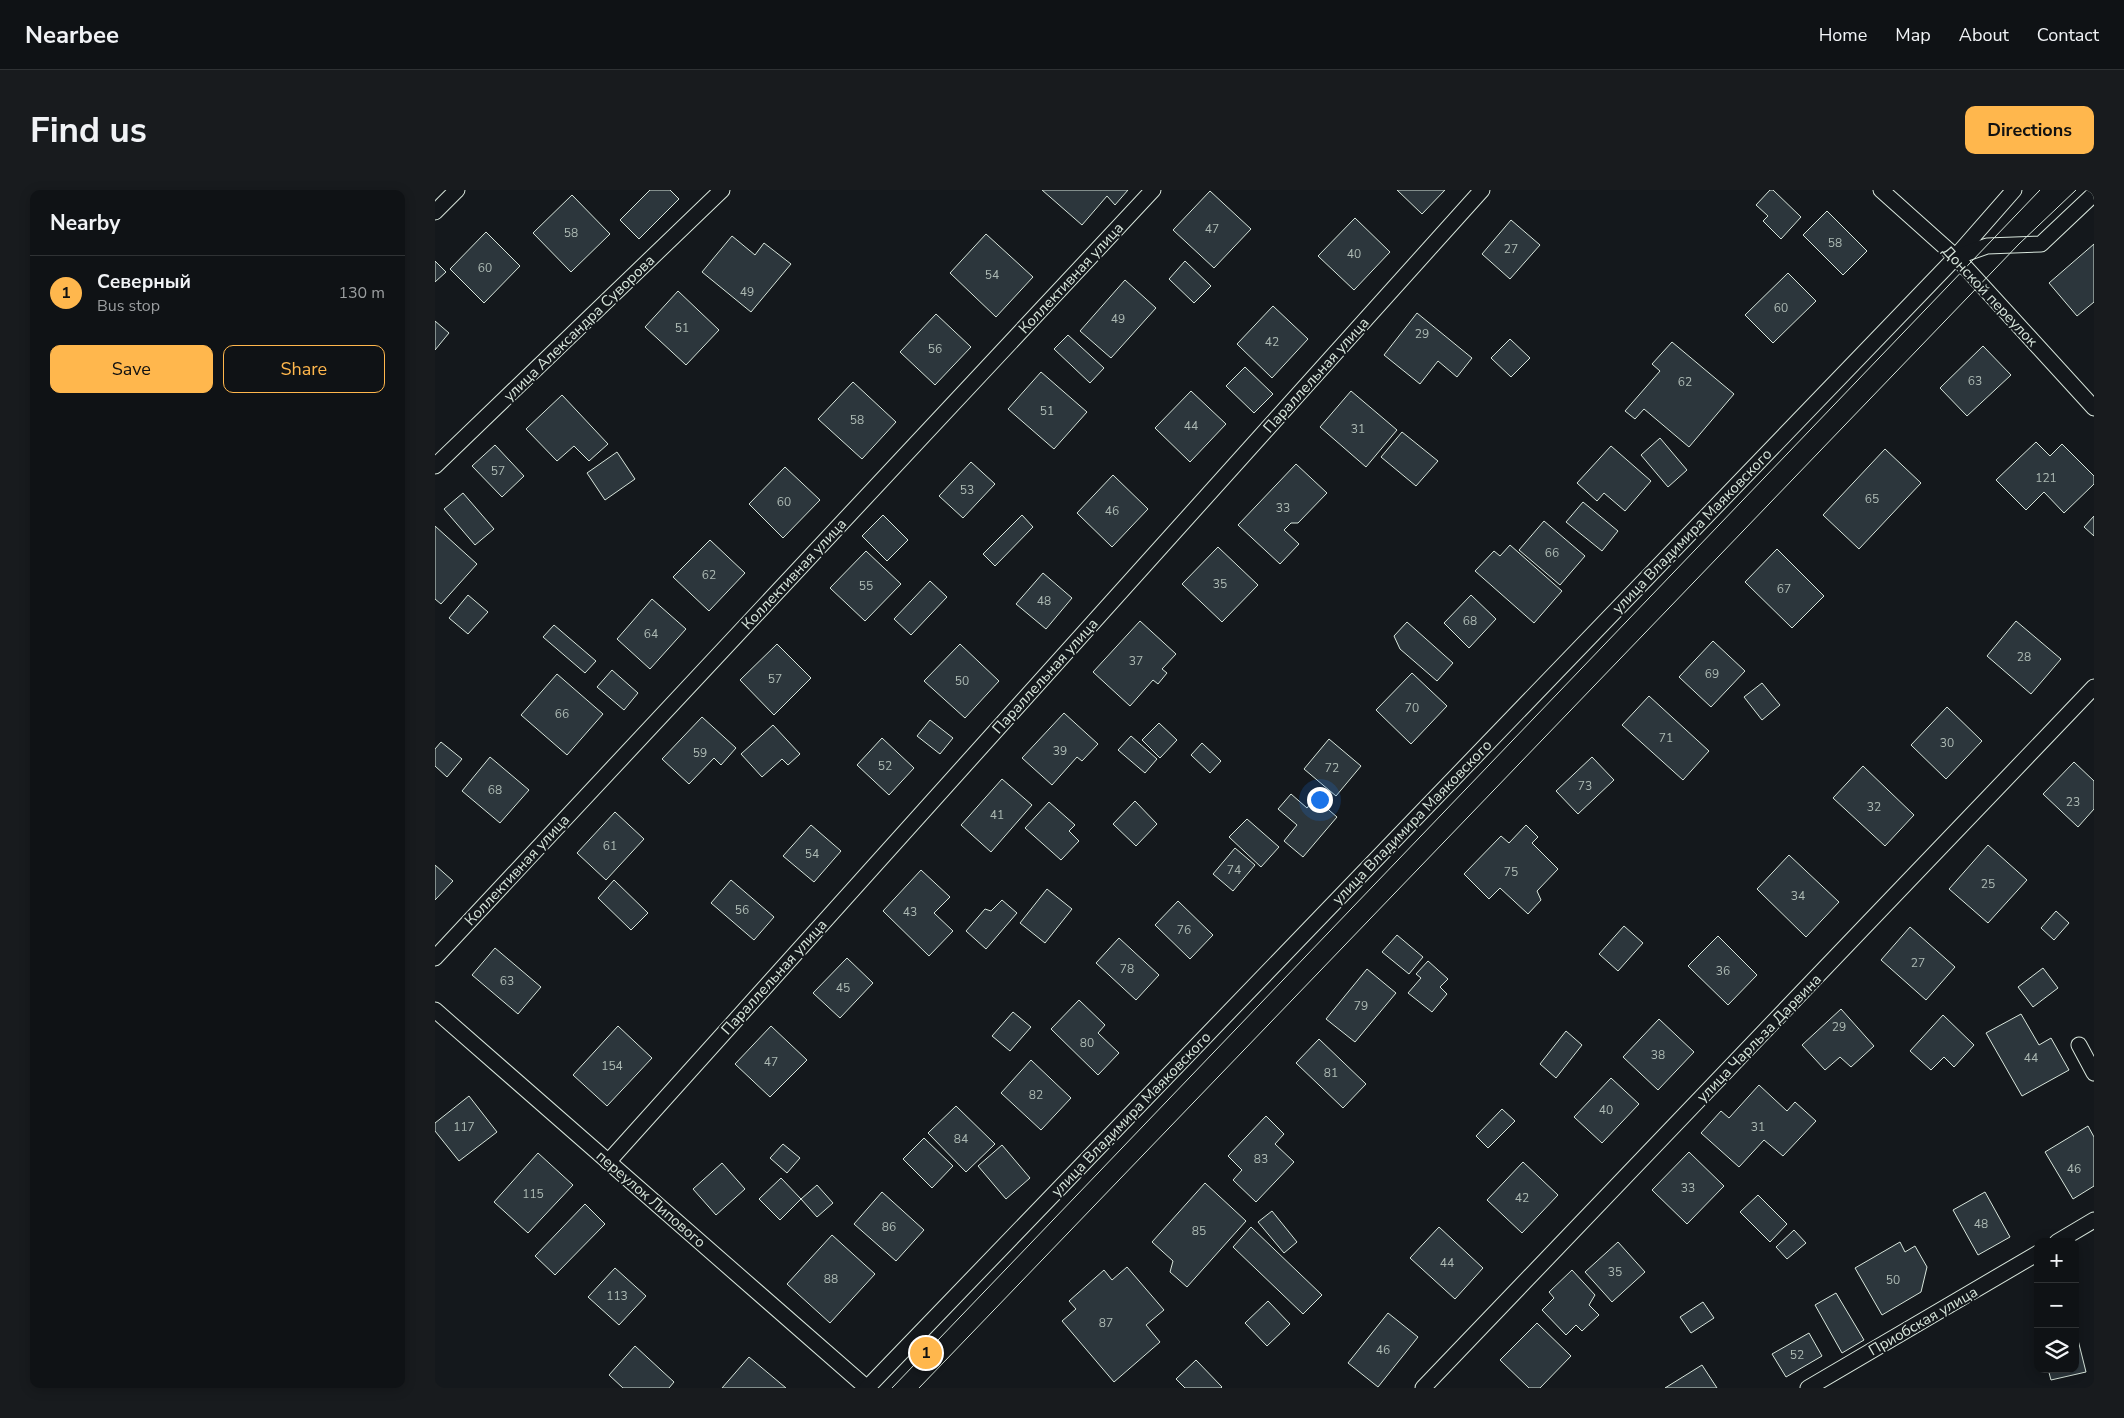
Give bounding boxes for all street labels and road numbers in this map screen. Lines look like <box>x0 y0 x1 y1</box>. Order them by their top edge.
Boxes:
street label: Коллективная улица <box>1014 218 1128 338</box>
street label: Донской переулок <box>1938 241 2042 351</box>
street label: улица Александра Суворова <box>499 250 659 406</box>
street label: Параллельная улица <box>1259 313 1373 437</box>
street label: улица Владимира Маяковского <box>1608 444 1776 618</box>
street label: Коллективная улица <box>737 514 851 634</box>
street label: Параллельная улица <box>988 614 1102 738</box>
street label: улица Владимира Маяковского <box>1328 735 1496 909</box>
street label: Коллективная улица <box>460 810 574 930</box>
street label: Параллельная улица <box>717 915 831 1039</box>
street label: улица Чарльза Дарвина <box>1692 969 1826 1107</box>
street label: улица Владимира Маяковского <box>1047 1027 1215 1201</box>
street label: переулок Липового <box>592 1146 710 1252</box>
street label: Приобская улица <box>1865 1282 1981 1360</box>

